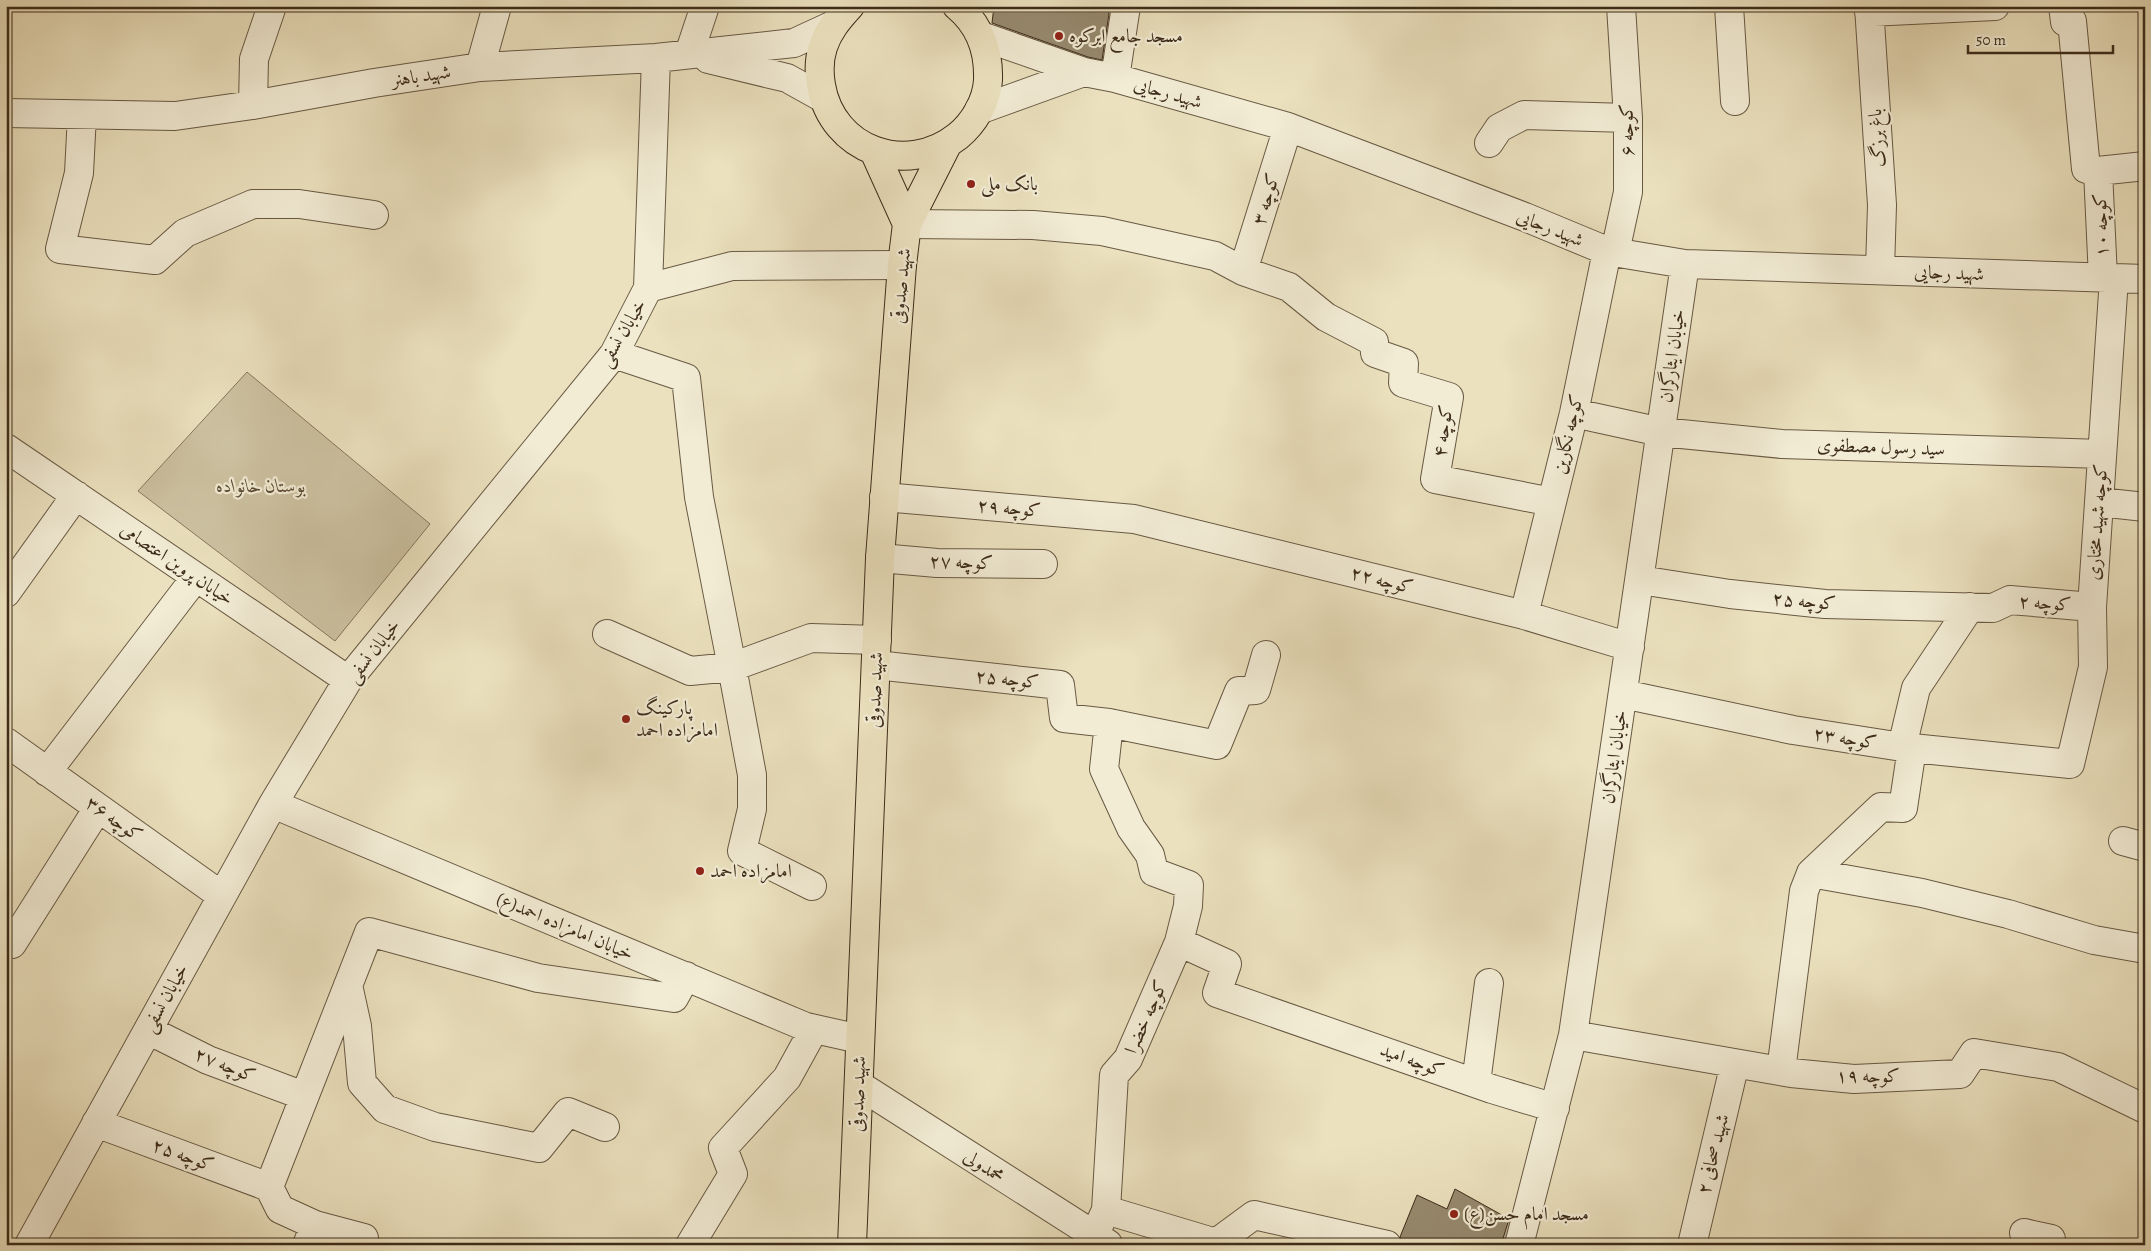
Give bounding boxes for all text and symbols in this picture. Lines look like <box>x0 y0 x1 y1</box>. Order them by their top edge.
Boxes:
scale bar <box>1968 22 2114 54</box>
place label: مسجد جامع ابرکوه <box>1069 23 1183 53</box>
marker: مسجد جامع ابرکوه <box>1053 30 1065 42</box>
text: 50 m <box>1976 30 2006 50</box>
street label: شهید باهنر <box>388 58 452 94</box>
street label: شهید رجایی <box>1131 71 1205 115</box>
street label: کوچه ۶ <box>1614 103 1640 157</box>
street label: باغ برزگ <box>1862 108 1894 168</box>
street label: کوچه ۳ <box>1246 170 1286 228</box>
place label: بانک ملی <box>981 171 1038 198</box>
marker: بانک ملی <box>965 178 977 190</box>
street label: کوچه ۱۰ <box>2087 193 2115 257</box>
street label: شهید رجایی <box>1513 203 1587 253</box>
street label: شهید صدوقی <box>885 247 917 325</box>
street label: شهید رجایی <box>1914 259 1984 287</box>
street label: خیابان نسفی <box>592 294 652 372</box>
street label: خیابان ایثارگران <box>1653 307 1691 405</box>
street label: کوچه نگارین <box>1546 391 1590 477</box>
street label: کوچه ۴ <box>1426 403 1460 459</box>
street label: سید رسول مصطفوی <box>1817 432 1945 462</box>
street label: کوچه شهید مختاری <box>2080 463 2114 581</box>
park label: بوستان خانواده <box>216 473 306 499</box>
street label: کوچه ۲۹ <box>976 492 1042 524</box>
street label: خیابان پروین اعتصامی <box>115 516 239 612</box>
street label: کوچه ۲۷ <box>929 548 993 576</box>
street label: کوچه ۲۲ <box>1348 560 1416 600</box>
street label: کوچه ۲۵ <box>1771 585 1837 617</box>
street label: کوچه ۲ <box>2018 588 2072 618</box>
street label: خیابان نسفی <box>340 614 406 688</box>
street label: شهید صدوقی <box>861 652 889 728</box>
street label: کوچه ۲۵ <box>974 663 1040 695</box>
place label: پارکینگ امامزاده احمد <box>636 695 718 743</box>
street label: خیابان ایثارگران <box>1595 708 1633 806</box>
marker: پارکینگ امامزاده احمد <box>620 713 632 725</box>
street label: کوچه ۲۳ <box>1811 720 1879 756</box>
street label: کوچه ۳۶ <box>80 790 148 848</box>
place label: امامزاده احمد <box>710 858 792 884</box>
marker: امامزاده احمد <box>694 865 706 877</box>
street label: خیابان امامزاده احمد(ع) <box>492 885 638 968</box>
street label: خیابان نسفی <box>136 959 194 1037</box>
street label: کوچه خضرا <box>1118 976 1174 1058</box>
street label: کوچه امید <box>1376 1036 1448 1084</box>
street label: کوچه ۲۷ <box>191 1041 259 1089</box>
street label: شهید صدوقی <box>844 1056 872 1132</box>
street label: کوچه ۱۹ <box>1836 1063 1900 1089</box>
street label: شهید صحافی ۲ <box>1690 1111 1736 1197</box>
street label: کوچه ۲۵ <box>149 1132 217 1178</box>
street label: محمدولی <box>958 1143 1010 1189</box>
place label: مسجد امام حسن(ع) <box>1464 1201 1589 1230</box>
marker: مسجد امام حسن(ع) <box>1448 1208 1460 1220</box>

